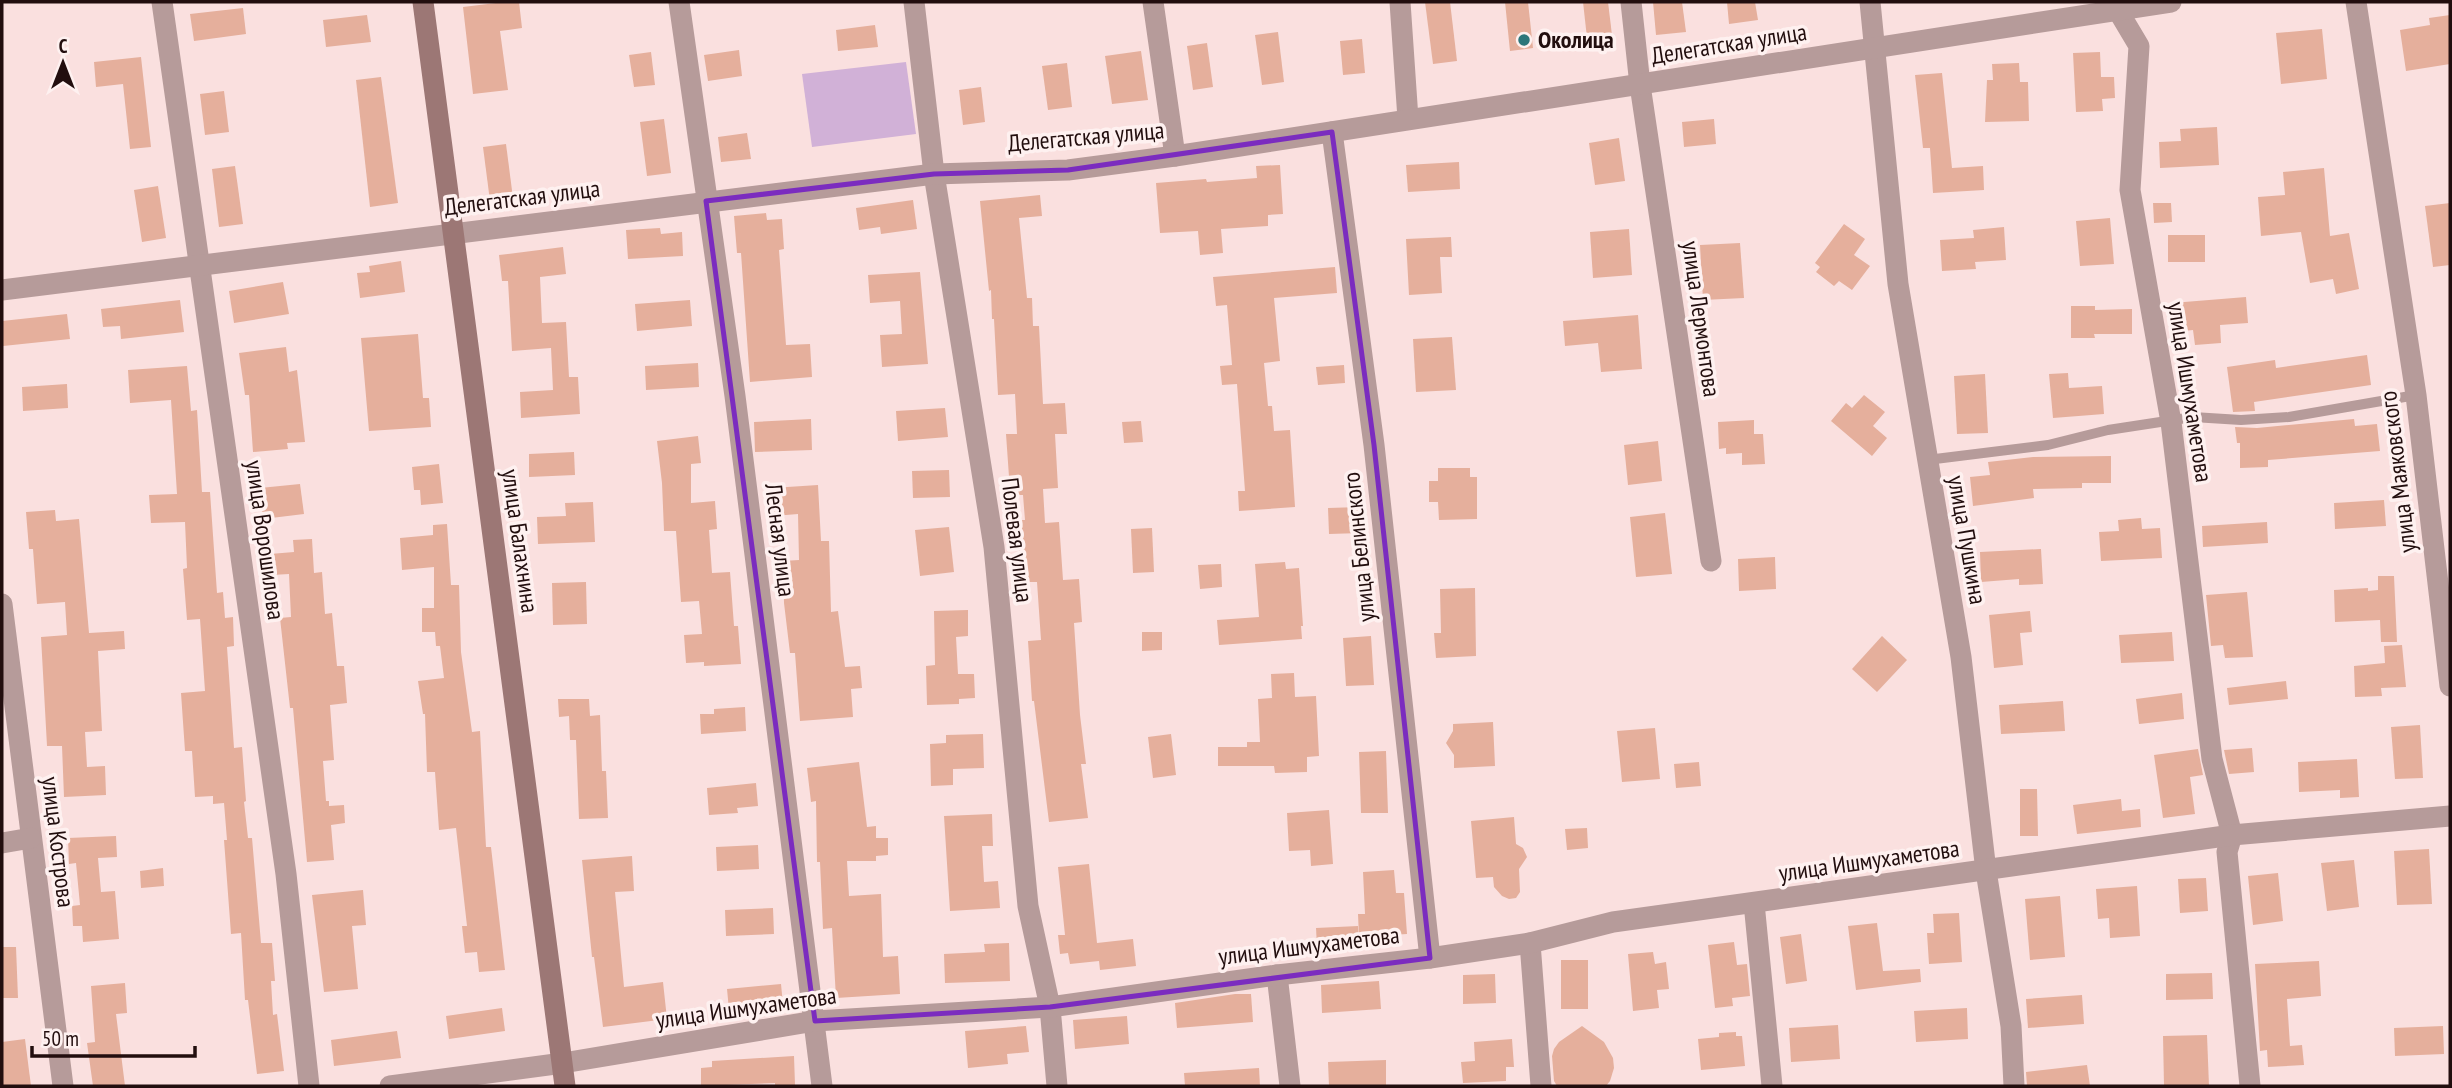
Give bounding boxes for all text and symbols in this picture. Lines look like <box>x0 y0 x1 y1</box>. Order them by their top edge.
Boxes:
street label: Делегатская улица <box>1649 16 1809 71</box>
place label: Околица <box>1538 24 1614 55</box>
north arrow <box>28 28 98 98</box>
marker: Околица <box>1516 32 1532 48</box>
text: С <box>59 34 68 58</box>
street label: Делегатская улица <box>1006 114 1165 159</box>
street label: Делегатская улица <box>442 173 602 222</box>
street label: улица Лермонтова <box>1675 239 1728 399</box>
street label: улица Ишмухаметова <box>2161 300 2220 484</box>
street label: улица Маяковского <box>2372 389 2423 555</box>
street label: улица Ворошилова <box>239 458 292 622</box>
street label: улица Балахнина <box>495 467 546 615</box>
street label: улица Белинского <box>1335 471 1382 623</box>
street label: улица Пушкина <box>1941 473 1994 607</box>
street label: Полевая улица <box>994 476 1041 604</box>
street label: Лесная улица <box>758 481 803 598</box>
street label: улица Кострова <box>35 775 82 909</box>
street label: улица Ишмухаметова <box>1777 832 1961 889</box>
street label: улица Ишмухаметова <box>1217 919 1401 972</box>
street label: улица Ишмухаметова <box>654 979 838 1036</box>
scale bar <box>32 1014 194 1058</box>
text: 50 m <box>42 1025 79 1052</box>

